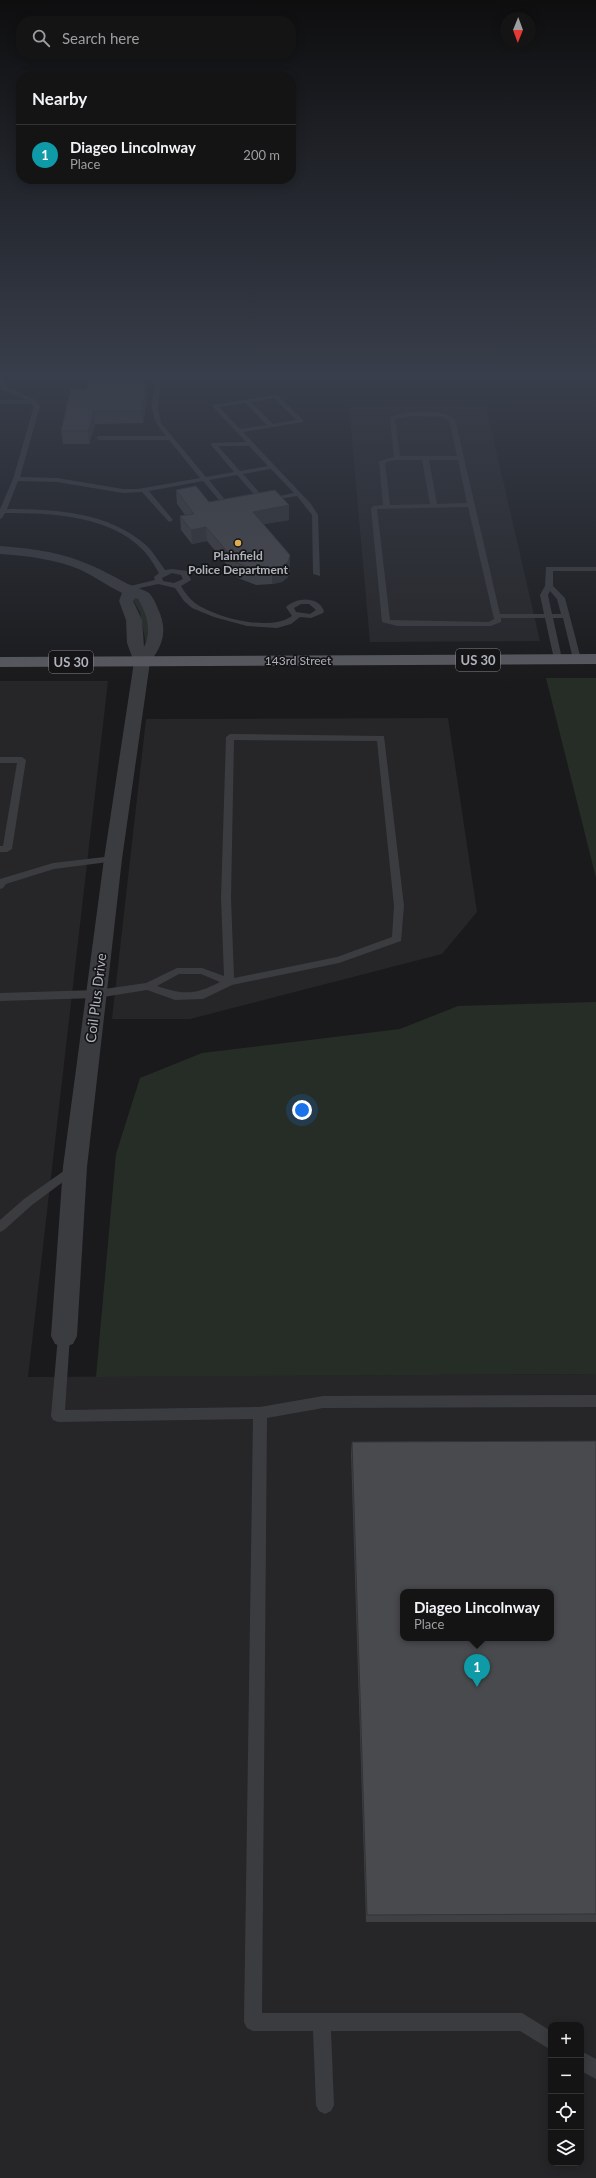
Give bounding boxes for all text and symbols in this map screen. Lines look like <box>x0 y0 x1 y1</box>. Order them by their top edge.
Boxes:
north arrow <box>500 12 536 48</box>
search box <box>16 16 296 60</box>
icon: search <box>30 27 52 49</box>
text: Search here <box>62 29 139 47</box>
text: Nearby <box>32 88 87 109</box>
text: Diageo Lincolnway <box>70 138 196 156</box>
text: 1 <box>41 147 49 163</box>
text: 200 m <box>243 147 280 163</box>
text: Place <box>70 156 100 172</box>
marker: Plainfield Police Department <box>233 538 243 548</box>
place label: Plainfield Police Department <box>188 548 289 577</box>
road number: US 30 <box>456 649 500 671</box>
road number: US 30 <box>49 651 93 673</box>
street label: 143rd Street <box>265 653 332 668</box>
street label: Coil Plus Drive <box>82 952 109 1044</box>
your location <box>292 1100 312 1120</box>
popup <box>400 1589 554 1641</box>
text: Diageo Lincolnway <box>414 1598 540 1616</box>
text: Place <box>414 1616 444 1632</box>
pin: 1 <box>464 1654 490 1687</box>
map controls <box>548 2022 584 2166</box>
button: + <box>548 2022 584 2058</box>
button: − <box>548 2058 584 2094</box>
button: locate <box>548 2094 584 2130</box>
button: layers <box>548 2130 584 2166</box>

